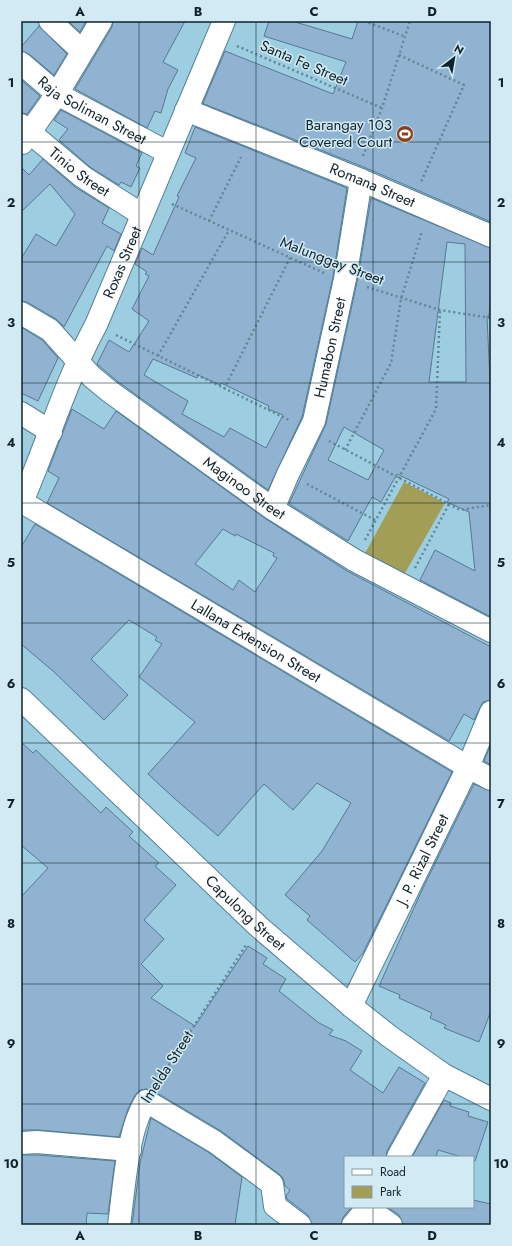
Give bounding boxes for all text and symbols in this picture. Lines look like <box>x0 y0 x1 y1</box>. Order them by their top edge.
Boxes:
text: A <box>74 2 85 21</box>
text: B <box>194 2 203 21</box>
text: C <box>309 2 319 21</box>
text: D <box>427 2 437 21</box>
street label: Santa Fe Street <box>257 35 352 92</box>
north arrow <box>434 38 474 78</box>
text: N <box>451 40 467 59</box>
street label: Raja Soliman Street <box>33 71 151 150</box>
text: 1 <box>8 73 14 92</box>
text: 1 <box>498 73 504 92</box>
place label: Barangay 103 Covered Court <box>299 114 392 153</box>
sports icon: Barangay 103 Covered Court <box>395 124 415 144</box>
street label: Tinio Street <box>44 142 114 202</box>
street label: Romana Street <box>326 158 419 213</box>
text: 2 <box>7 193 15 212</box>
text: 2 <box>497 193 505 212</box>
street label: Roxas Street <box>97 223 147 302</box>
street label: Malunggay Street <box>277 231 388 291</box>
street label: Humabon Street <box>308 295 352 400</box>
text: 3 <box>7 313 15 332</box>
text: 3 <box>497 313 505 332</box>
text: 4 <box>6 433 16 452</box>
text: 4 <box>496 433 506 452</box>
street label: Maginoo Street <box>198 451 290 525</box>
text: 5 <box>7 553 15 572</box>
text: 5 <box>497 553 505 572</box>
street label: Lallana Extension Street <box>187 594 325 688</box>
text: 6 <box>7 674 16 693</box>
text: 6 <box>497 674 506 693</box>
text: 7 <box>7 794 15 813</box>
text: 7 <box>497 794 505 813</box>
street label: J. P. Rizal Street <box>390 810 455 911</box>
street label: Capulong Street <box>200 870 291 956</box>
text: 8 <box>7 914 15 933</box>
text: 8 <box>497 914 505 933</box>
street label: Imelda Street <box>135 1026 199 1108</box>
text: 9 <box>7 1034 16 1053</box>
text: 9 <box>497 1034 506 1053</box>
text: 10 <box>3 1154 19 1173</box>
text: 10 <box>493 1154 509 1173</box>
legend <box>344 1156 474 1208</box>
text: Road <box>380 1163 406 1181</box>
text: Park <box>380 1183 402 1201</box>
text: A <box>74 1226 85 1245</box>
text: B <box>194 1226 203 1245</box>
text: C <box>309 1226 319 1245</box>
text: D <box>427 1226 437 1245</box>

